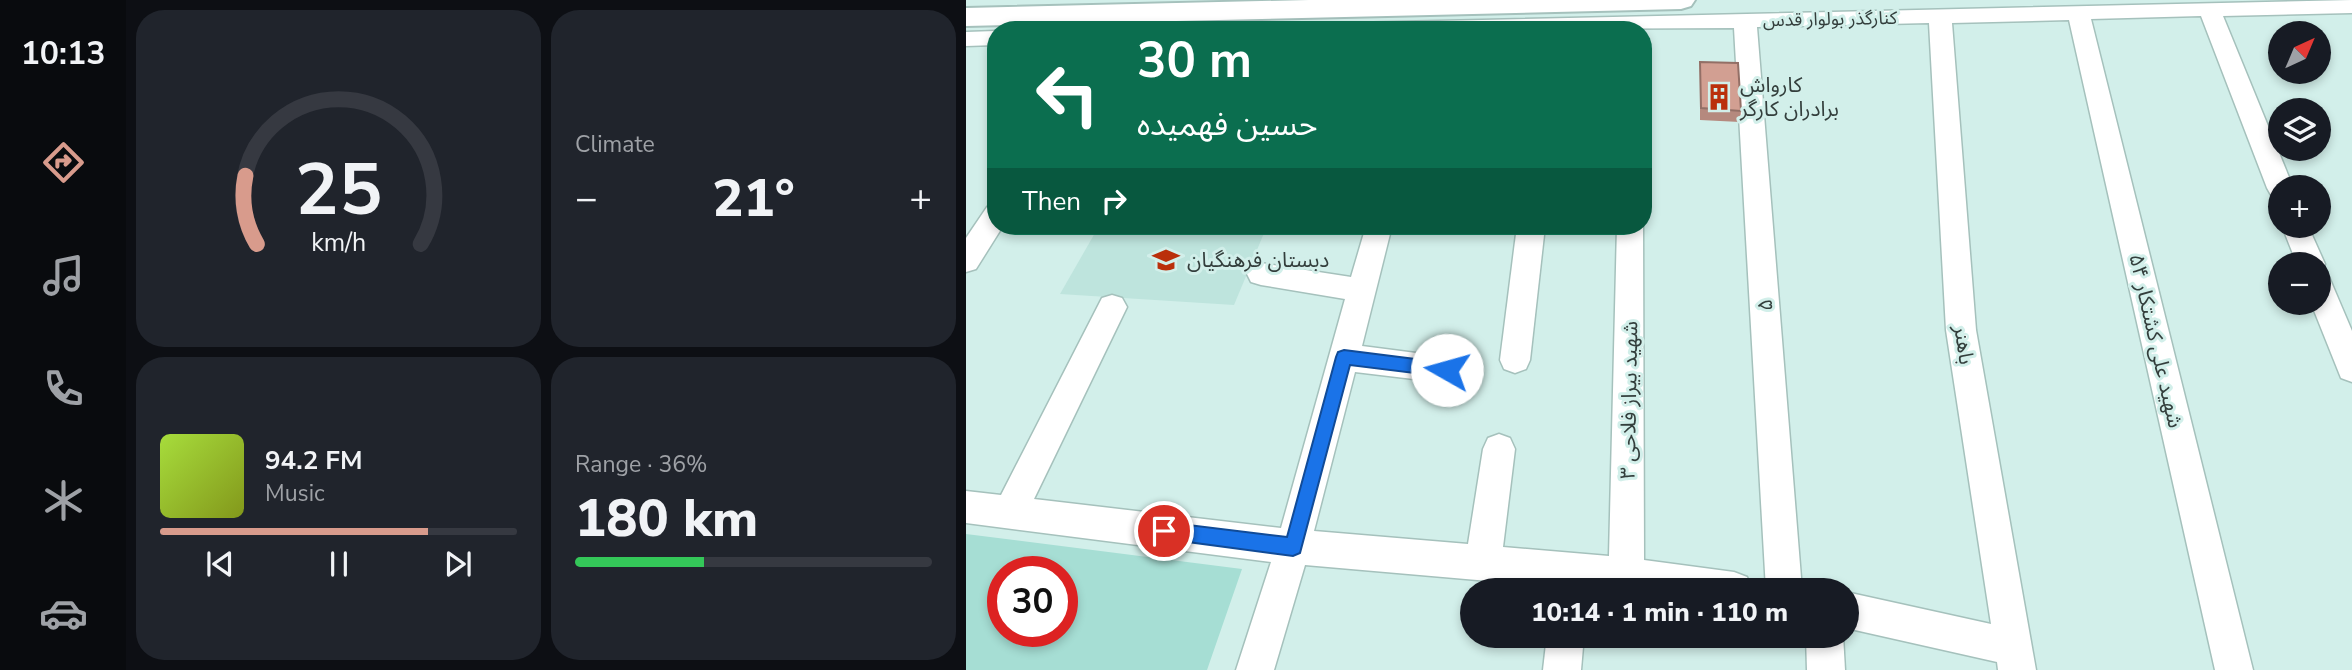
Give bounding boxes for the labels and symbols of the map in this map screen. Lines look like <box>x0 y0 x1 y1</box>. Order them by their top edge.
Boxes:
street label: کنارگذر بولوار قدس <box>1763 6 1898 32</box>
north arrow <box>2268 21 2331 84</box>
place label: کارواش برادران کارگر <box>1739 71 1839 123</box>
building icon: کارواش برادران کارگر <box>1704 82 1734 112</box>
school or university icon: دبستان فرهنگیان <box>1151 245 1181 275</box>
place label: دبستان فرهنگیان <box>1187 246 1329 274</box>
street label: شهید علی کشتکار ۵۴ <box>2122 251 2190 431</box>
street label: ۵ <box>1751 298 1779 312</box>
street label: شهید بیراز فلاحی ۳ <box>1614 321 1644 479</box>
street label: باهنر <box>1947 323 1981 366</box>
position arrow <box>1410 333 1484 407</box>
pin <box>1134 501 1194 561</box>
speed limit sign: 30 <box>987 556 1078 647</box>

